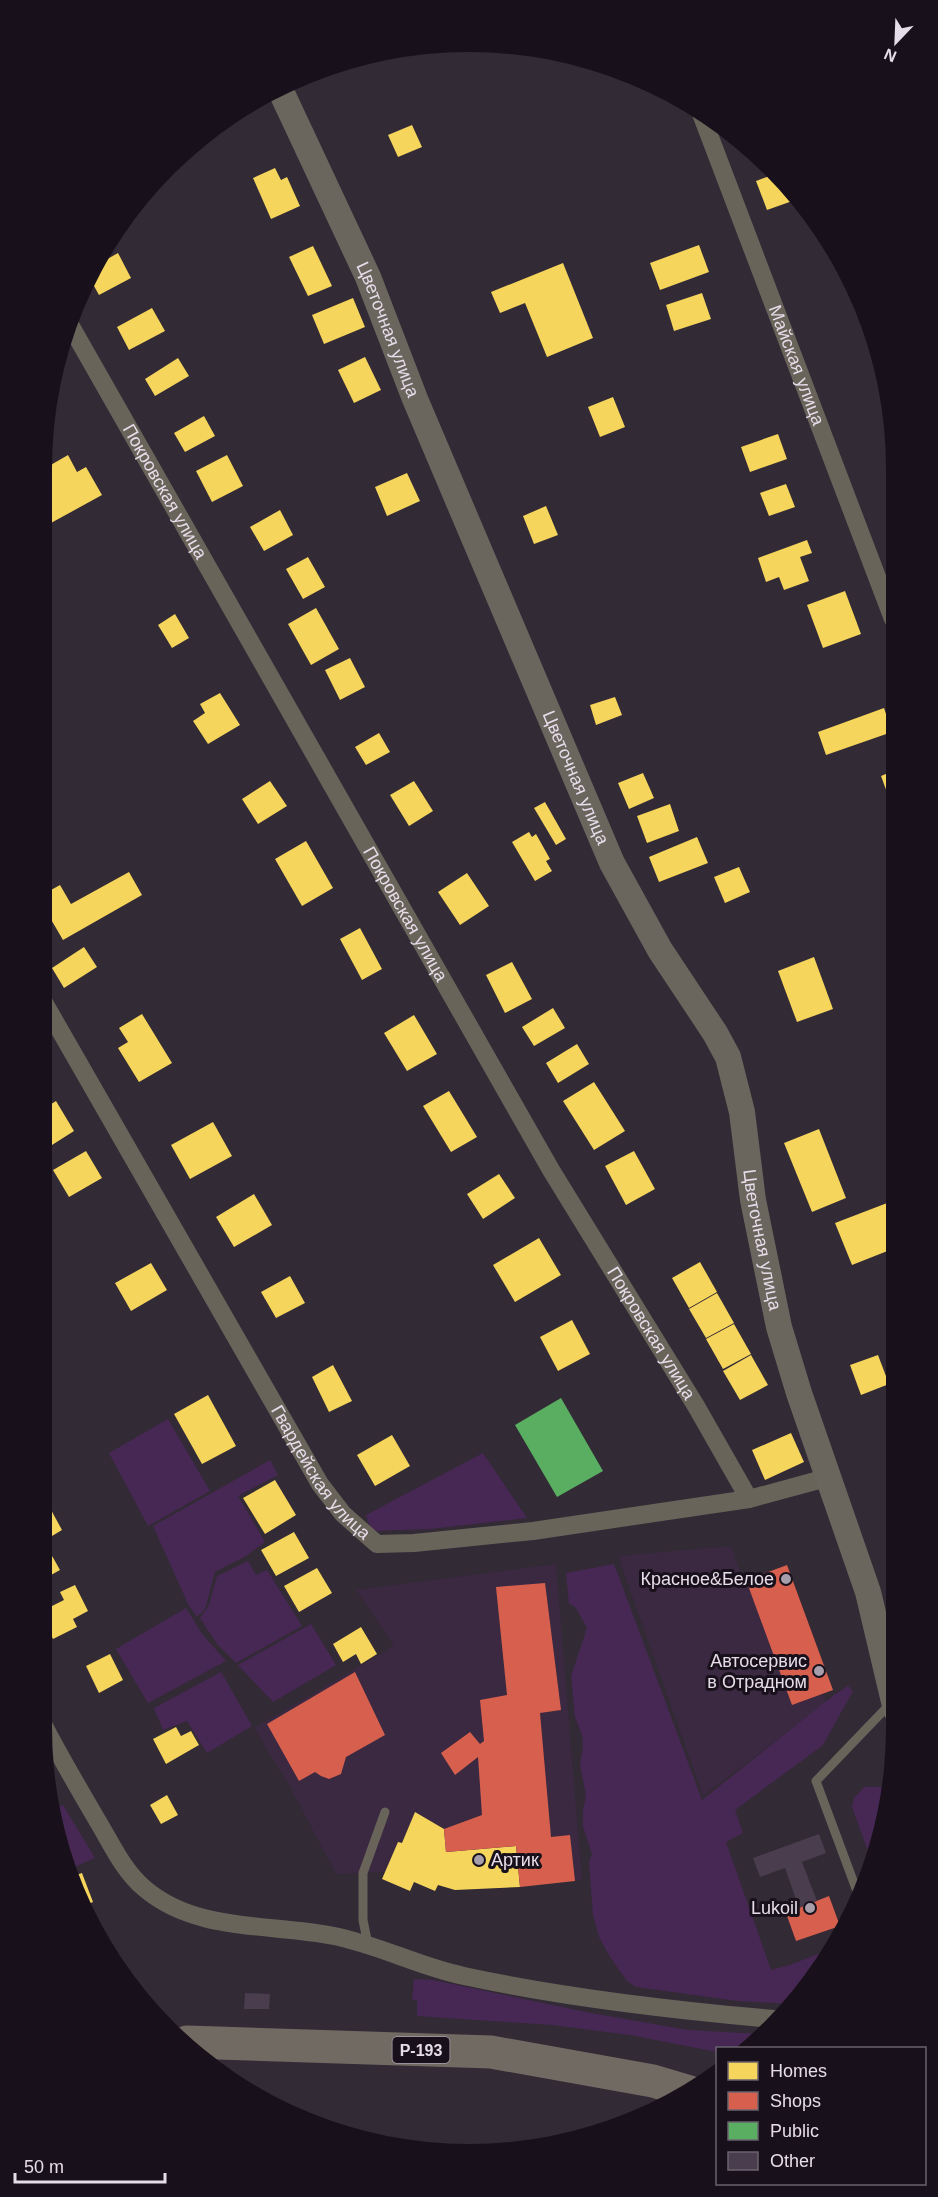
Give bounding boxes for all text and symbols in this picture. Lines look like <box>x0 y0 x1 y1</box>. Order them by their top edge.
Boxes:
north arrow <box>866 12 926 72</box>
text: N <box>882 45 899 65</box>
street label: Цветочная улица <box>352 259 424 401</box>
street label: Майская улица <box>765 302 829 429</box>
street label: Покровская улица <box>119 421 212 563</box>
street label: Цветочная улица <box>539 708 613 849</box>
street label: Покровская улица <box>359 843 452 986</box>
street label: Цветочная улица <box>739 1168 786 1313</box>
street label: Покровская улица <box>603 1263 700 1404</box>
street label: Гвардейская улица <box>267 1402 375 1544</box>
place label: Красное&Белое <box>641 1569 774 1589</box>
marker: Красное&Белое <box>779 1572 793 1586</box>
place label: Автосервис в Отрадном <box>707 1651 807 1692</box>
marker: Автосервис в Отрадном <box>812 1664 826 1678</box>
place label: Артик <box>491 1850 539 1870</box>
marker: Артик <box>472 1853 486 1867</box>
place label: Lukoil <box>751 1898 798 1918</box>
marker: Lukoil <box>803 1901 817 1915</box>
road number: Р-193 <box>392 2037 450 2063</box>
legend <box>716 2047 926 2185</box>
text: Homes <box>770 2061 827 2081</box>
text: Shops <box>770 2091 821 2111</box>
text: Public <box>770 2121 819 2141</box>
scale bar <box>15 2146 165 2184</box>
text: Other <box>770 2151 815 2171</box>
text: 50 m <box>24 2157 64 2177</box>

